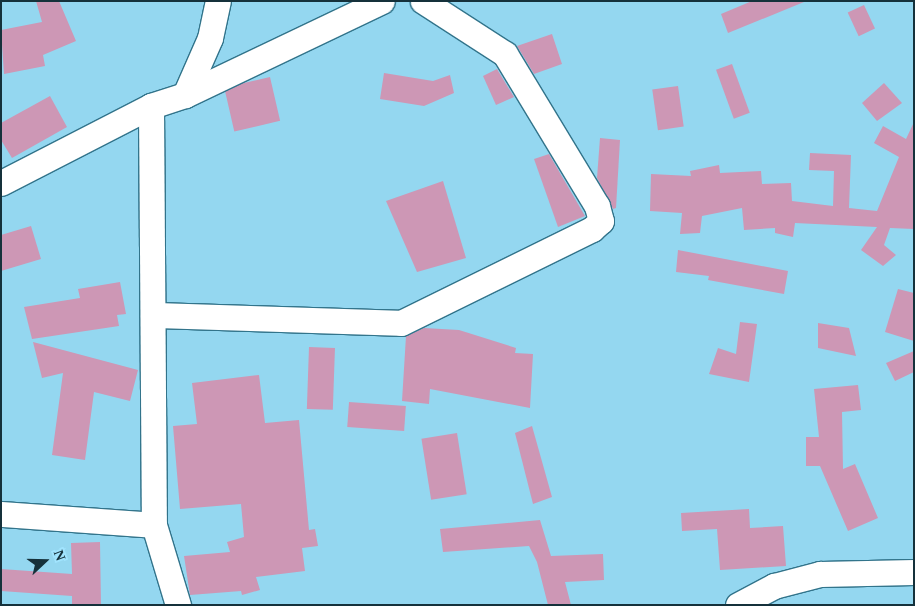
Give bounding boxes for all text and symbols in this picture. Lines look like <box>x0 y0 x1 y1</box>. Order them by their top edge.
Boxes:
north arrow <box>20 536 70 586</box>
text: N <box>51 548 68 563</box>

